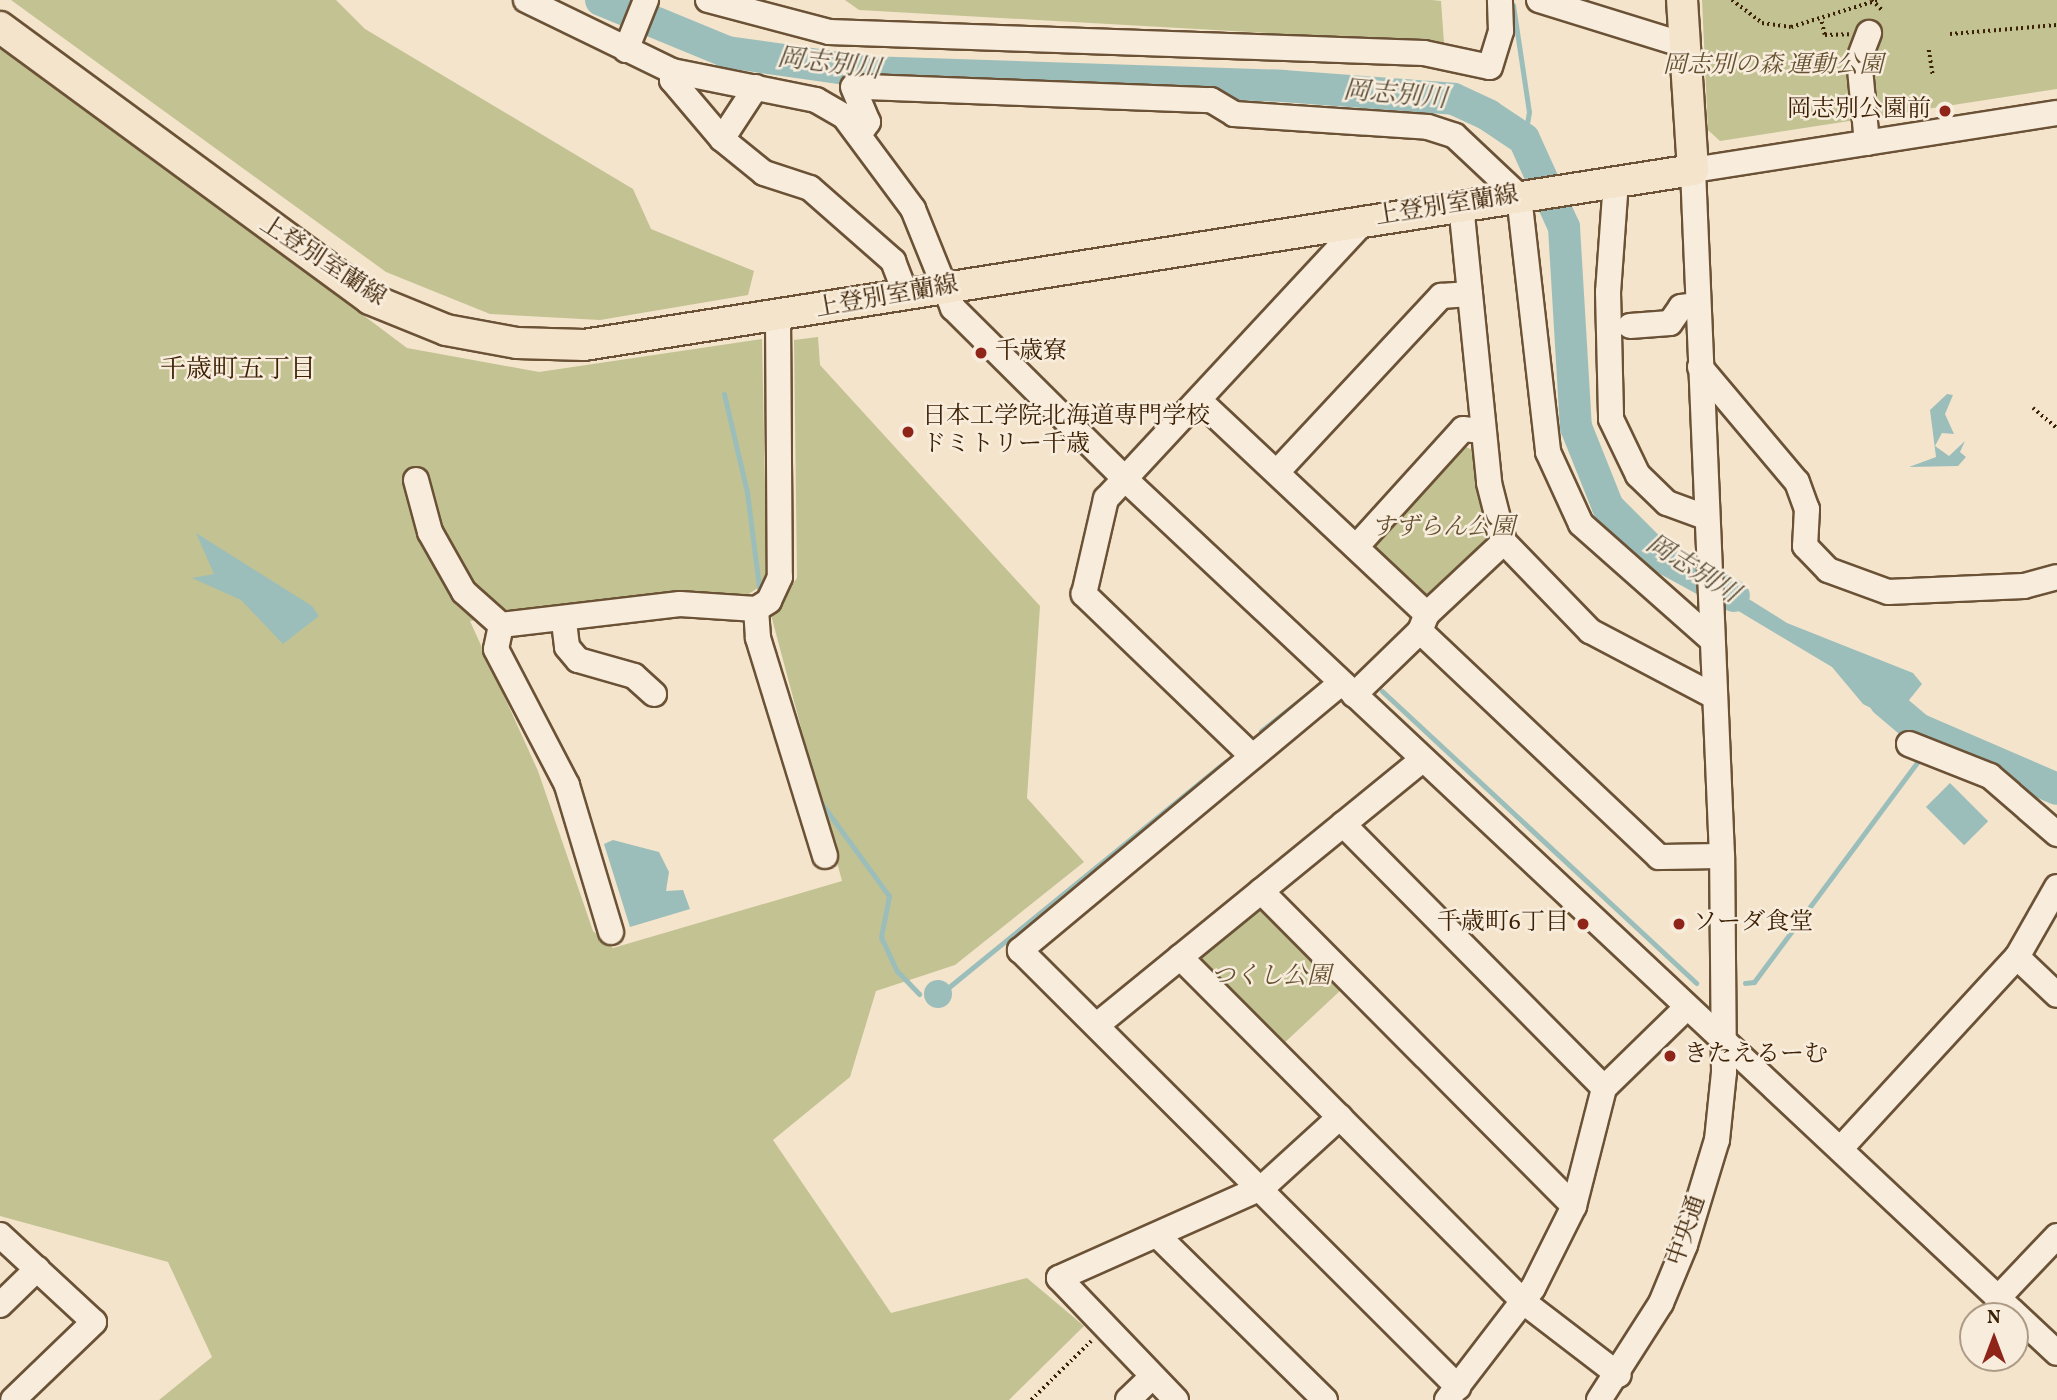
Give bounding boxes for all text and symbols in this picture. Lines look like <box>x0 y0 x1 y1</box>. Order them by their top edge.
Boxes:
water label: 岡志別川 <box>775 43 883 87</box>
park label: 岡志別の森 運動公園 <box>1663 53 1883 81</box>
water label: 岡志別川 <box>1342 76 1448 116</box>
place label: 岡志別公園前 <box>1787 97 1931 125</box>
marker: 岡志別公園前 <box>1937 103 1953 119</box>
street label: 上登別室蘭線 <box>1374 182 1520 232</box>
street label: 上登別室蘭線 <box>254 211 390 313</box>
street label: 上登別室蘭線 <box>814 271 960 325</box>
place label: 千歳寮 <box>995 339 1067 367</box>
marker: 千歳寮 <box>973 345 989 361</box>
district label: 千歳町五丁目 <box>160 355 316 387</box>
place label: 日本工学院北海道専門学校 ドミトリー千歳 <box>922 404 1210 460</box>
marker: 日本工学院北海道専門学校 ドミトリー千歳 <box>900 424 916 440</box>
park label: すずらん公園 <box>1371 515 1515 543</box>
water label: 岡志別川 <box>1640 529 1744 611</box>
place label: 千歳町6丁目 <box>1437 910 1569 938</box>
place label: ソーダ食堂 <box>1693 910 1813 938</box>
marker: 千歳町6丁目 <box>1575 916 1591 932</box>
marker: ソーダ食堂 <box>1671 916 1687 932</box>
park label: つくし公園 <box>1211 964 1331 992</box>
place label: きたえるーむ <box>1684 1042 1828 1070</box>
marker: きたえるーむ <box>1662 1048 1678 1064</box>
street label: 中央通 <box>1663 1192 1713 1270</box>
north arrow <box>1959 1302 2029 1372</box>
text: N <box>1987 1305 2001 1331</box>

